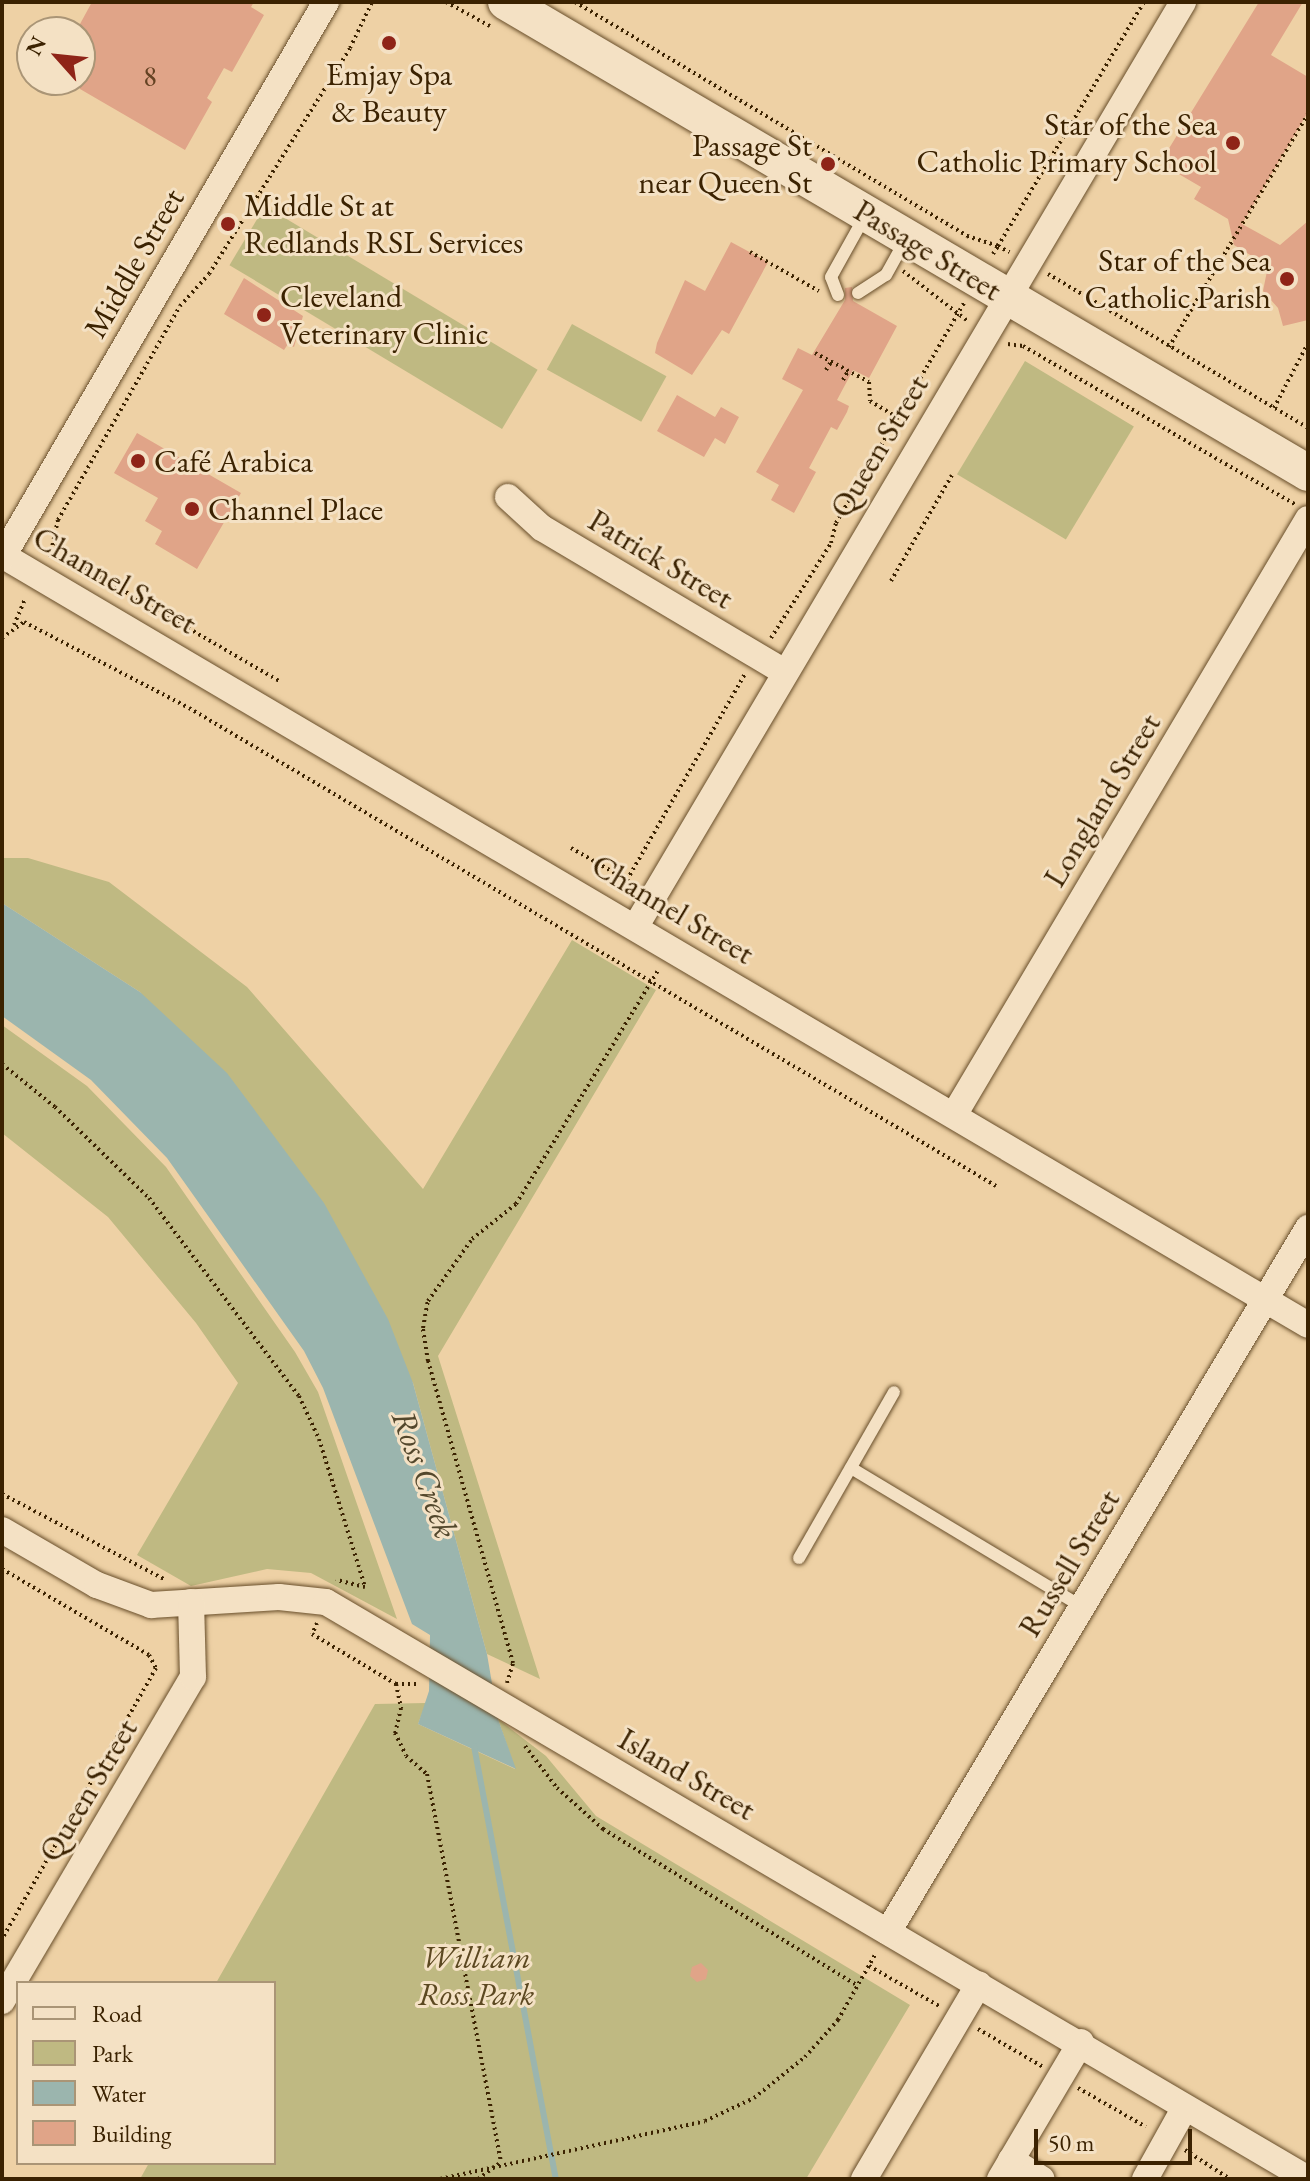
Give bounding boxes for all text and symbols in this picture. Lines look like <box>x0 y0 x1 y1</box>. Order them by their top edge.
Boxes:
north arrow <box>16 16 96 96</box>
text: N <box>19 31 53 60</box>
marker: Emjay Spa & Beauty <box>380 34 398 52</box>
place label: Emjay Spa & Beauty <box>326 56 452 131</box>
house number: 8 <box>143 59 157 93</box>
place label: Star of the Sea Catholic Primary School <box>916 106 1217 181</box>
place label: Passage St near Queen St <box>639 127 812 202</box>
marker: Star of the Sea Catholic Primary School <box>1224 134 1242 152</box>
marker: Passage St near Queen St <box>819 155 837 173</box>
street label: Middle Street <box>76 182 192 344</box>
place label: Middle St at Redlands RSL Services <box>244 187 523 262</box>
street label: Passage Street <box>847 191 1009 309</box>
marker: Middle St at Redlands RSL Services <box>219 215 237 233</box>
place label: Star of the Sea Catholic Parish <box>1085 242 1271 317</box>
marker: Star of the Sea Catholic Parish <box>1278 270 1296 288</box>
place label: Cleveland Veterinary Clinic <box>280 278 489 353</box>
marker: Cleveland Veterinary Clinic <box>255 306 273 324</box>
street label: Queen Street <box>821 368 937 524</box>
place label: Café Arabica <box>154 442 313 480</box>
marker: Café Arabica <box>129 452 147 470</box>
place label: Channel Place <box>208 490 383 528</box>
marker: Channel Place <box>183 500 201 518</box>
street label: Patrick Street <box>582 501 740 617</box>
street label: Channel Street <box>26 518 204 642</box>
street label: Longland Street <box>1035 706 1169 894</box>
street label: Channel Street <box>585 846 761 972</box>
water label: Ross Creek <box>383 1404 467 1544</box>
street label: Russell Street <box>1010 1482 1128 1644</box>
street label: Queen Street <box>30 1712 146 1868</box>
street label: Island Street <box>612 1720 762 1828</box>
park label: William Ross Park <box>418 1939 534 2014</box>
legend <box>16 1981 276 2165</box>
text: Road <box>92 1998 142 2029</box>
text: Park <box>92 2038 133 2069</box>
text: Water <box>92 2078 146 2109</box>
scale bar <box>1038 2113 1196 2163</box>
text: Building <box>92 2118 172 2149</box>
text: 50 m <box>1048 2127 1095 2158</box>

